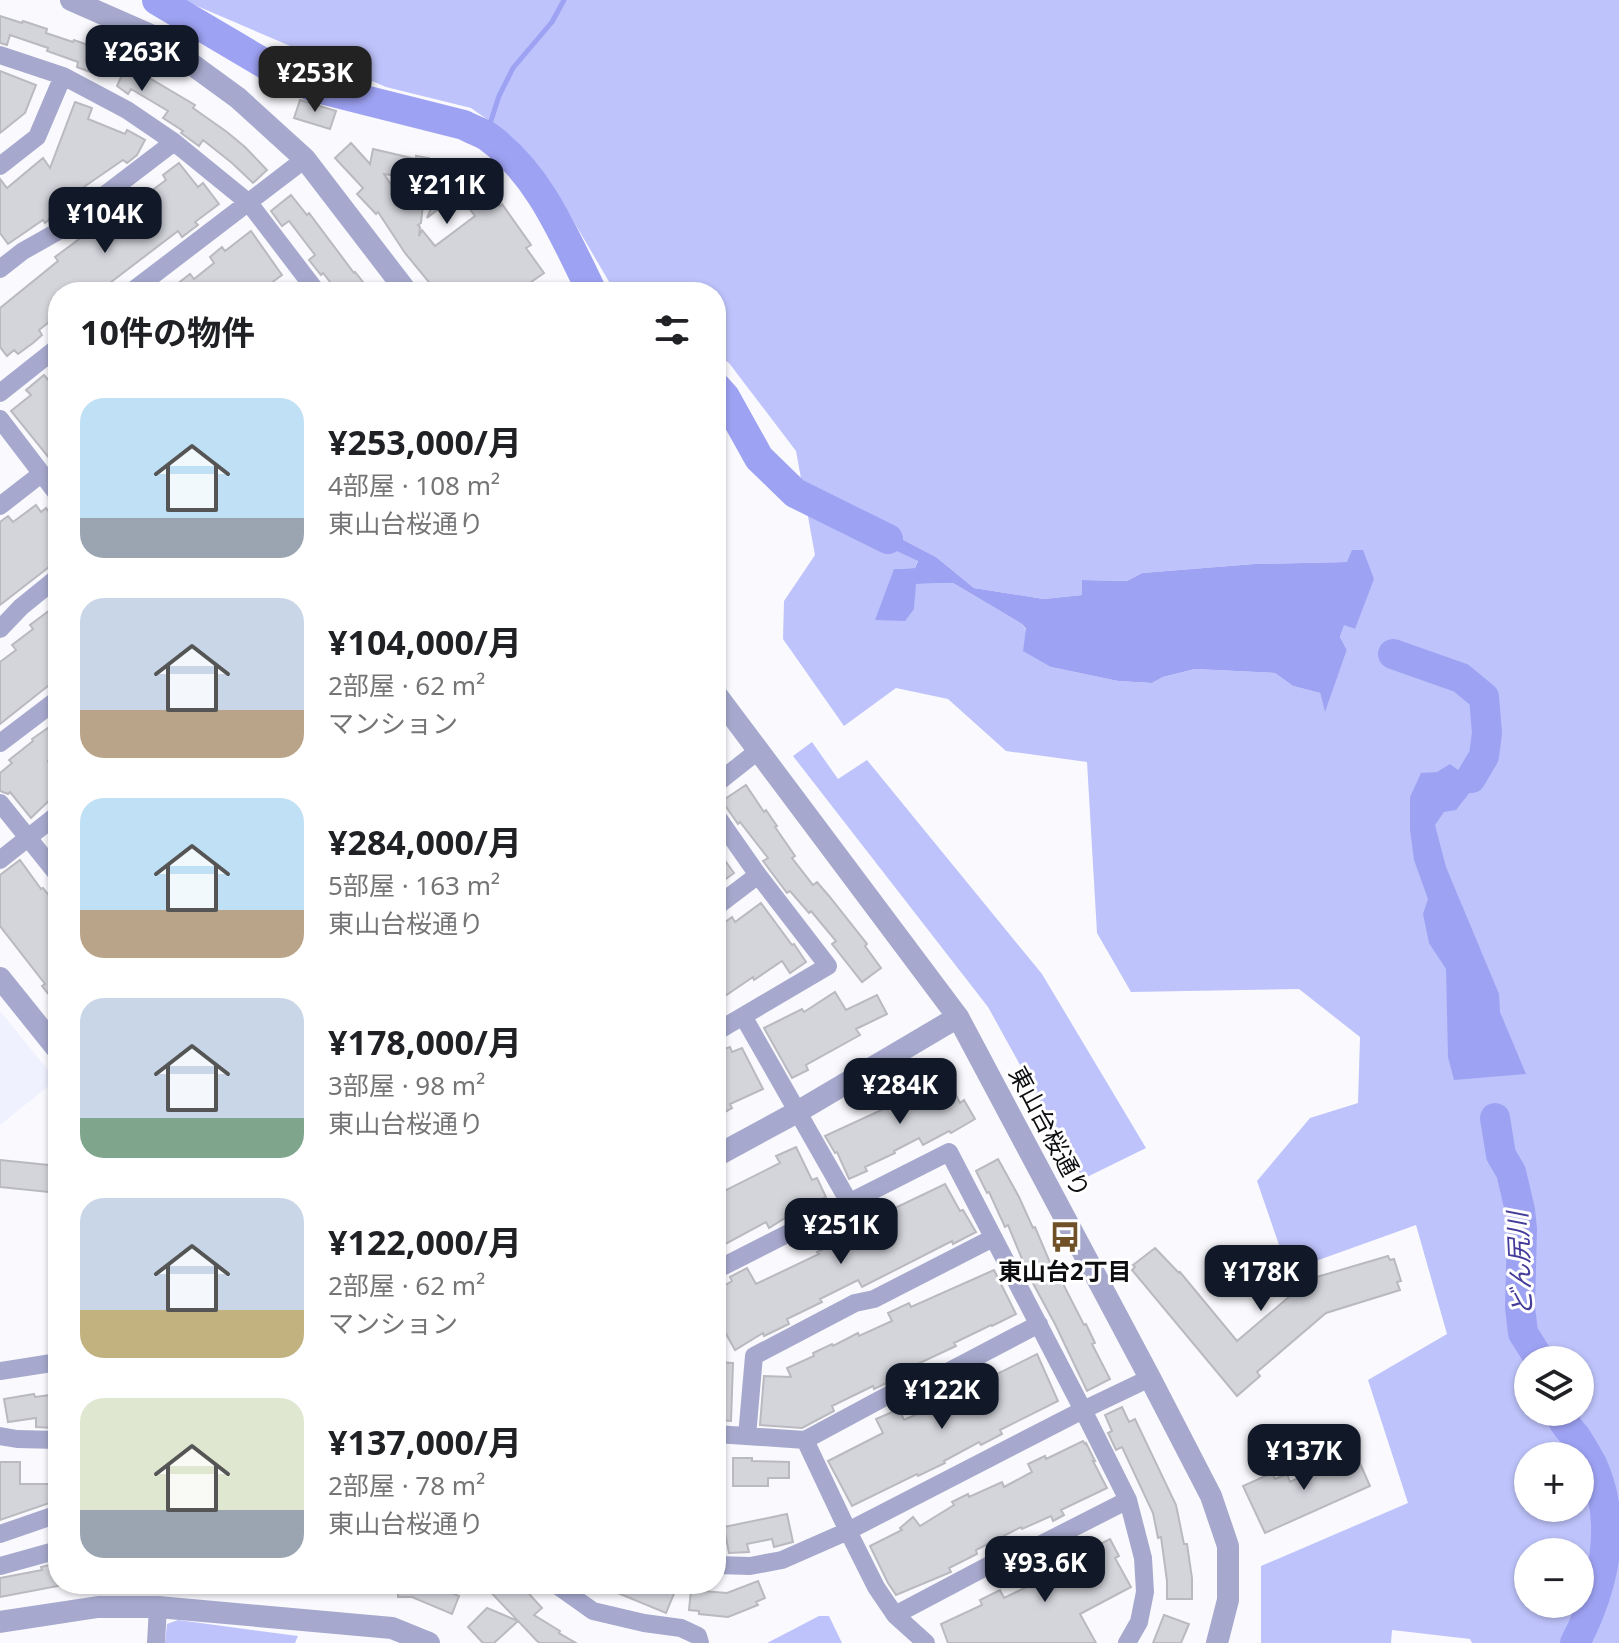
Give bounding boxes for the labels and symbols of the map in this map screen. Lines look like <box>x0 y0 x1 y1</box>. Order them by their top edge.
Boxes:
pin: ¥263K <box>86 25 198 93</box>
pin: ¥253K <box>259 46 371 114</box>
pin: ¥211K <box>391 158 503 226</box>
pin: ¥104K <box>49 187 161 255</box>
pin: ¥284K <box>844 1058 956 1126</box>
street label: 東山台桜通り <box>1002 1060 1099 1203</box>
pin: ¥251K <box>785 1198 897 1266</box>
water label: どん尻川 <box>1498 1208 1540 1317</box>
bus stop icon: 東山台2丁目 <box>1048 1220 1082 1254</box>
pin: ¥178K <box>1205 1245 1317 1313</box>
place label: 東山台2丁目 <box>998 1254 1132 1287</box>
pin: ¥122K <box>886 1363 998 1431</box>
pin: ¥137K <box>1248 1424 1360 1492</box>
pin: ¥93.6K <box>980 1536 1110 1604</box>

